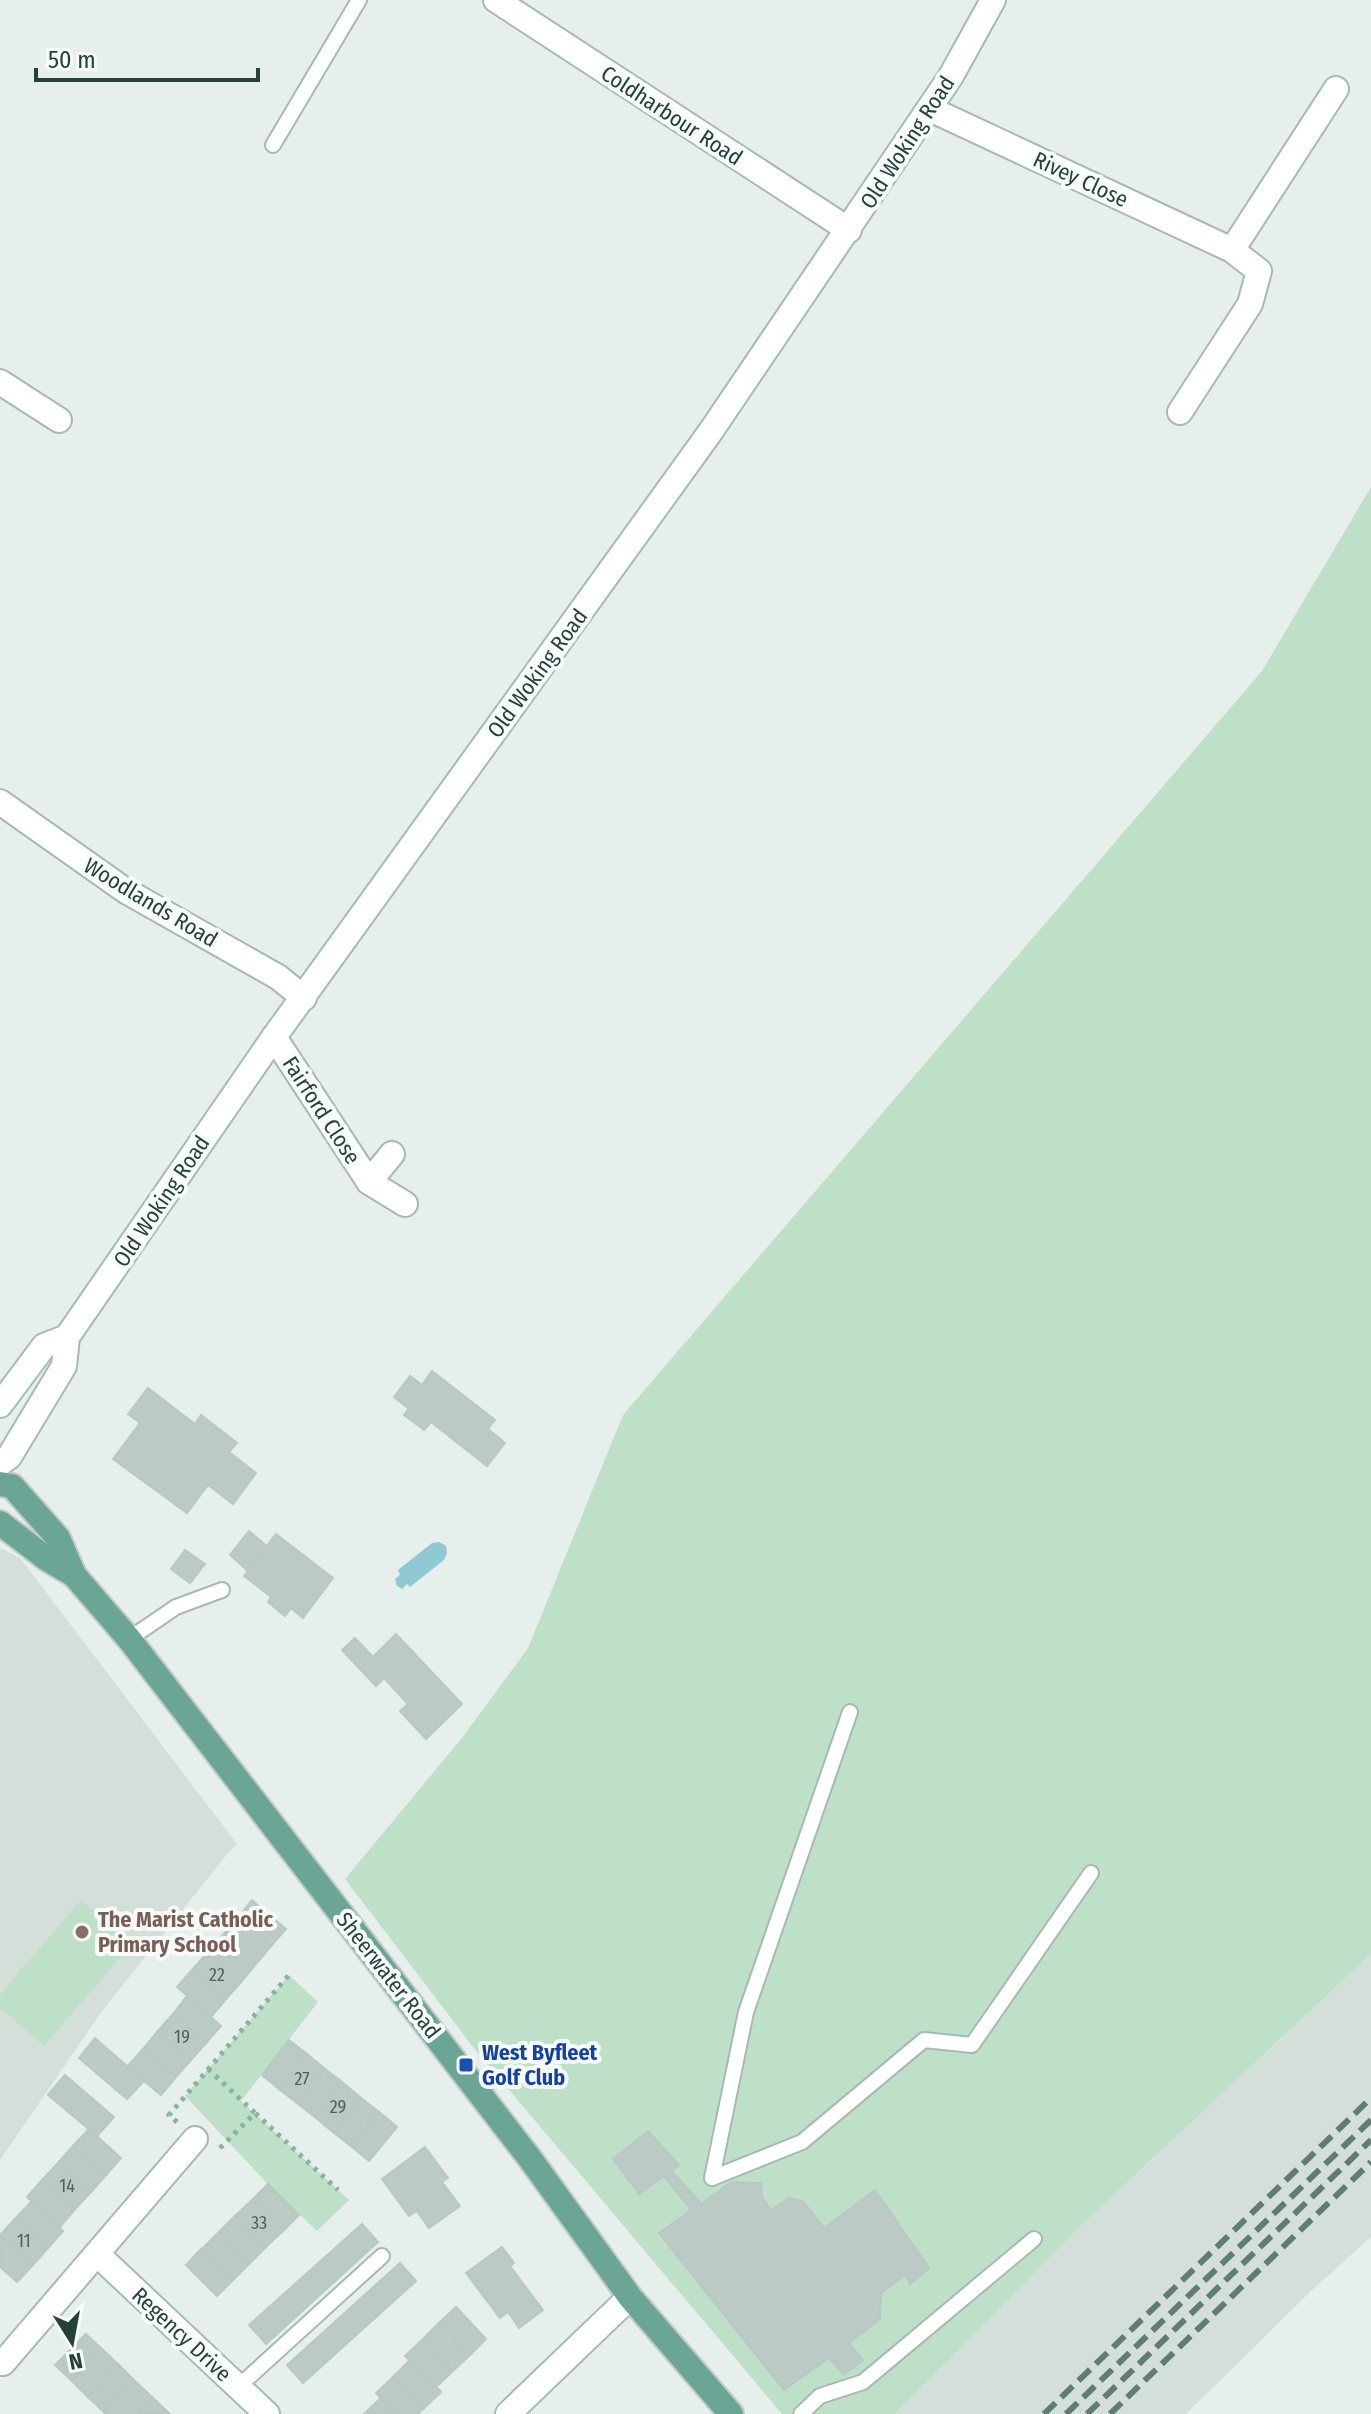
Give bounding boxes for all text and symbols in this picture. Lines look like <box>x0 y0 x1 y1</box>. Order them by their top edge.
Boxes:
scale bar <box>36 32 258 82</box>
text: 50 m <box>48 46 96 74</box>
street label: Coldharbour Road <box>596 60 747 171</box>
street label: Old Woking Road <box>854 71 960 214</box>
street label: Rivey Close <box>1029 146 1132 213</box>
street label: Old Woking Road <box>482 604 593 743</box>
street label: Woodlands Road <box>79 852 223 953</box>
street label: Fairford Close <box>277 1051 366 1169</box>
street label: Old Woking Road <box>107 1130 215 1272</box>
place label: The Marist Catholic Primary School <box>98 1906 273 1958</box>
street label: Sheerwater Road <box>331 1907 446 2044</box>
marker: The Marist Catholic Primary School <box>73 1923 91 1941</box>
house number: 22 <box>209 1964 225 1986</box>
house number: 19 <box>174 2026 190 2048</box>
place label: West Byfleet Golf Club <box>482 2039 598 2091</box>
marker: West Byfleet Golf Club <box>457 2056 475 2074</box>
house number: 27 <box>294 2068 310 2090</box>
house number: 29 <box>330 2096 346 2118</box>
house number: 14 <box>59 2175 75 2197</box>
house number: 33 <box>251 2212 267 2234</box>
house number: 11 <box>17 2230 31 2252</box>
street label: Regency Drive <box>126 2282 237 2387</box>
north arrow <box>32 2302 112 2382</box>
text: N <box>67 2347 85 2376</box>

